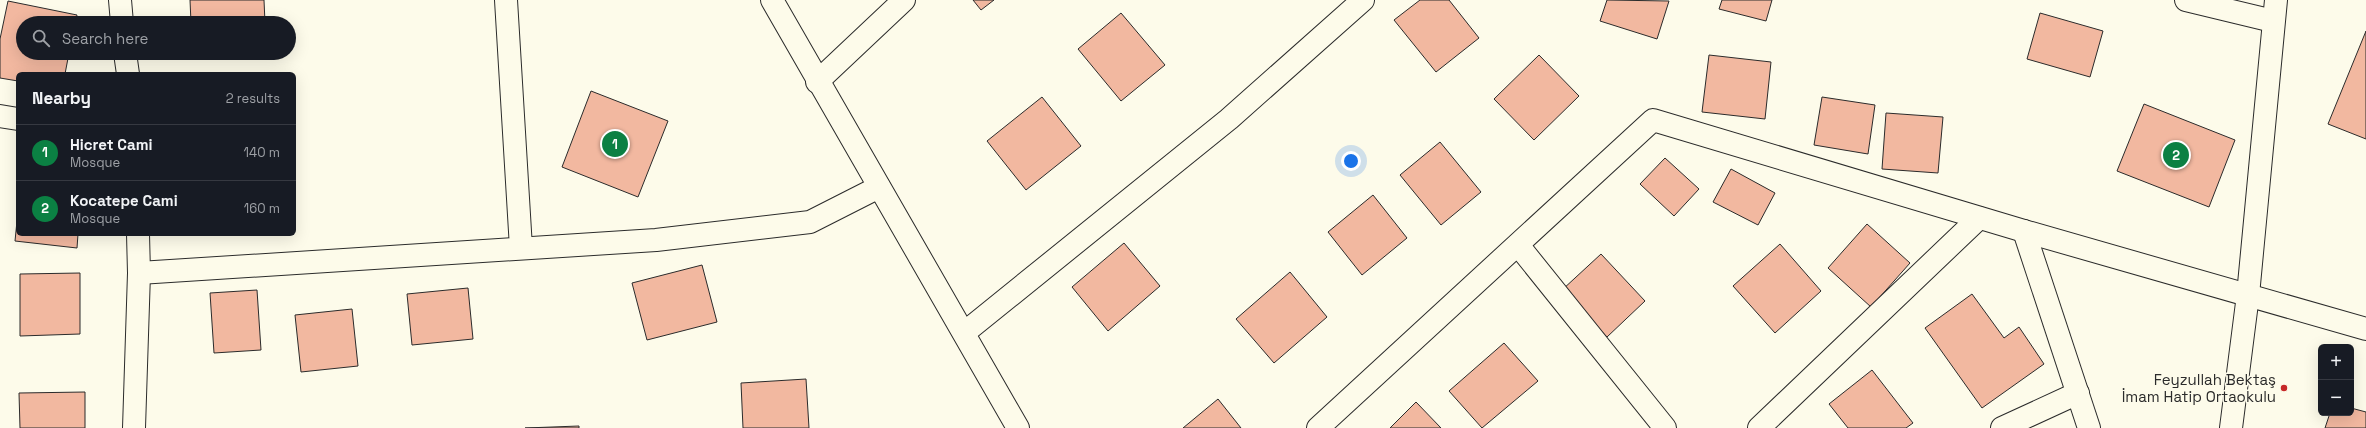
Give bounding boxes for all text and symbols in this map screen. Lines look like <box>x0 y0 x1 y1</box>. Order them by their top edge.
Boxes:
search box <box>16 16 296 60</box>
icon: search <box>30 27 52 49</box>
text: Search here <box>62 29 148 48</box>
text: Nearby <box>32 87 91 109</box>
text: 2 results <box>226 90 280 107</box>
pin: 1 <box>602 129 628 159</box>
text: Hicret Cami <box>70 135 153 154</box>
pin: 2 <box>2163 140 2189 170</box>
text: 1 <box>42 144 48 161</box>
text: 140 m <box>244 144 280 161</box>
your location <box>1341 151 1361 171</box>
text: Mosque <box>70 154 120 171</box>
text: Kocatepe Cami <box>70 191 178 210</box>
text: 2 <box>41 200 49 217</box>
text: 160 m <box>244 200 280 217</box>
text: Mosque <box>70 210 120 227</box>
map controls <box>2318 344 2354 416</box>
button: + <box>2318 344 2354 380</box>
place label: Feyzullah Bektaş İmam Hatip Ortaokulu <box>2122 370 2276 406</box>
button: − <box>2318 380 2354 416</box>
marker: Feyzullah Bektaş İmam Hatip Ortaokulu <box>2279 383 2289 393</box>

